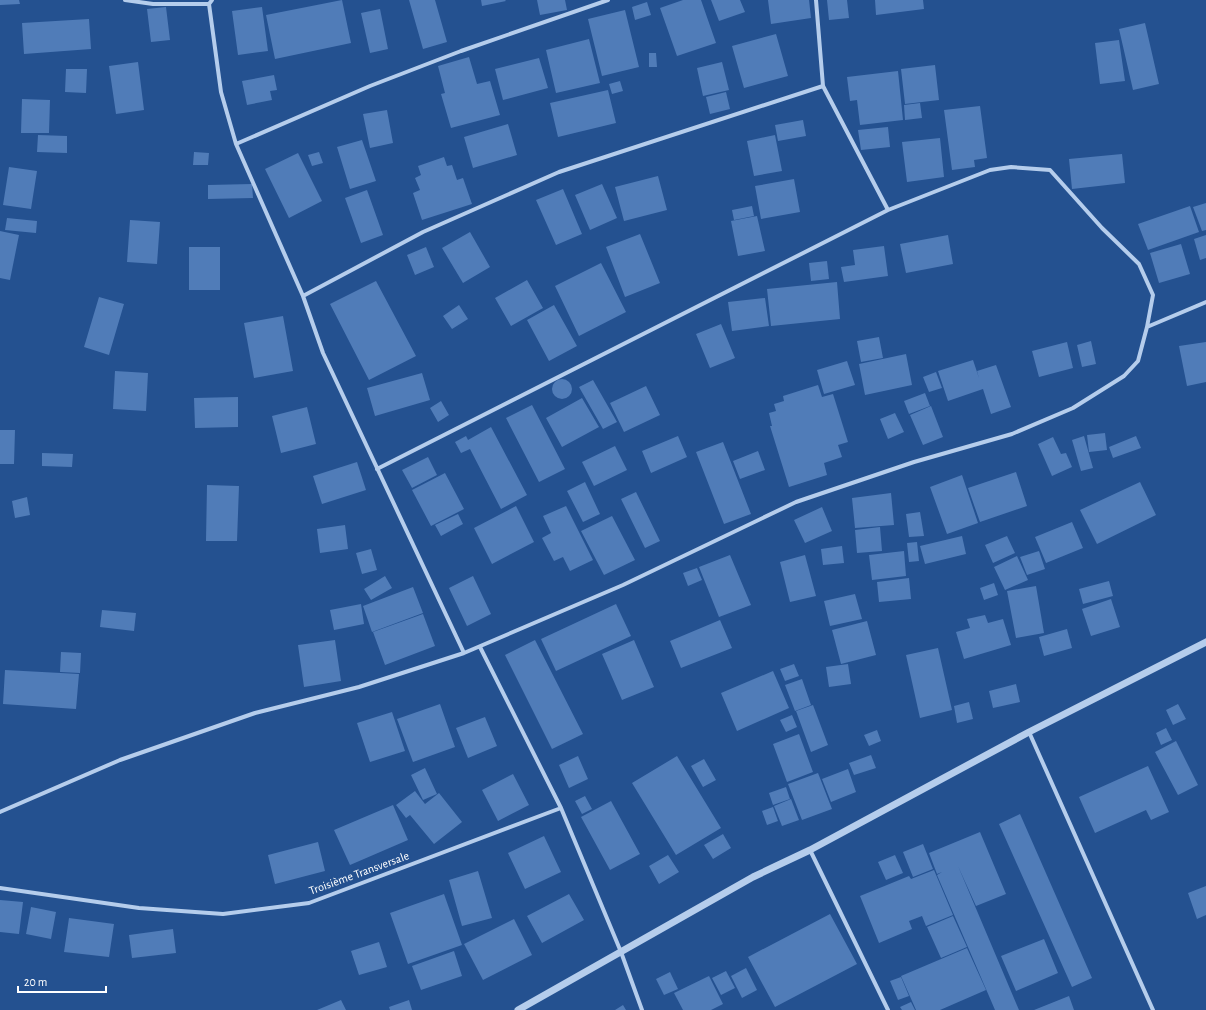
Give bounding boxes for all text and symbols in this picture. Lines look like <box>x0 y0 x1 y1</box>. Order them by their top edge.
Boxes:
street label: Troisième Transversale <box>307 849 411 897</box>
scale bar <box>18 968 106 994</box>
text: 20 m <box>24 976 47 988</box>

